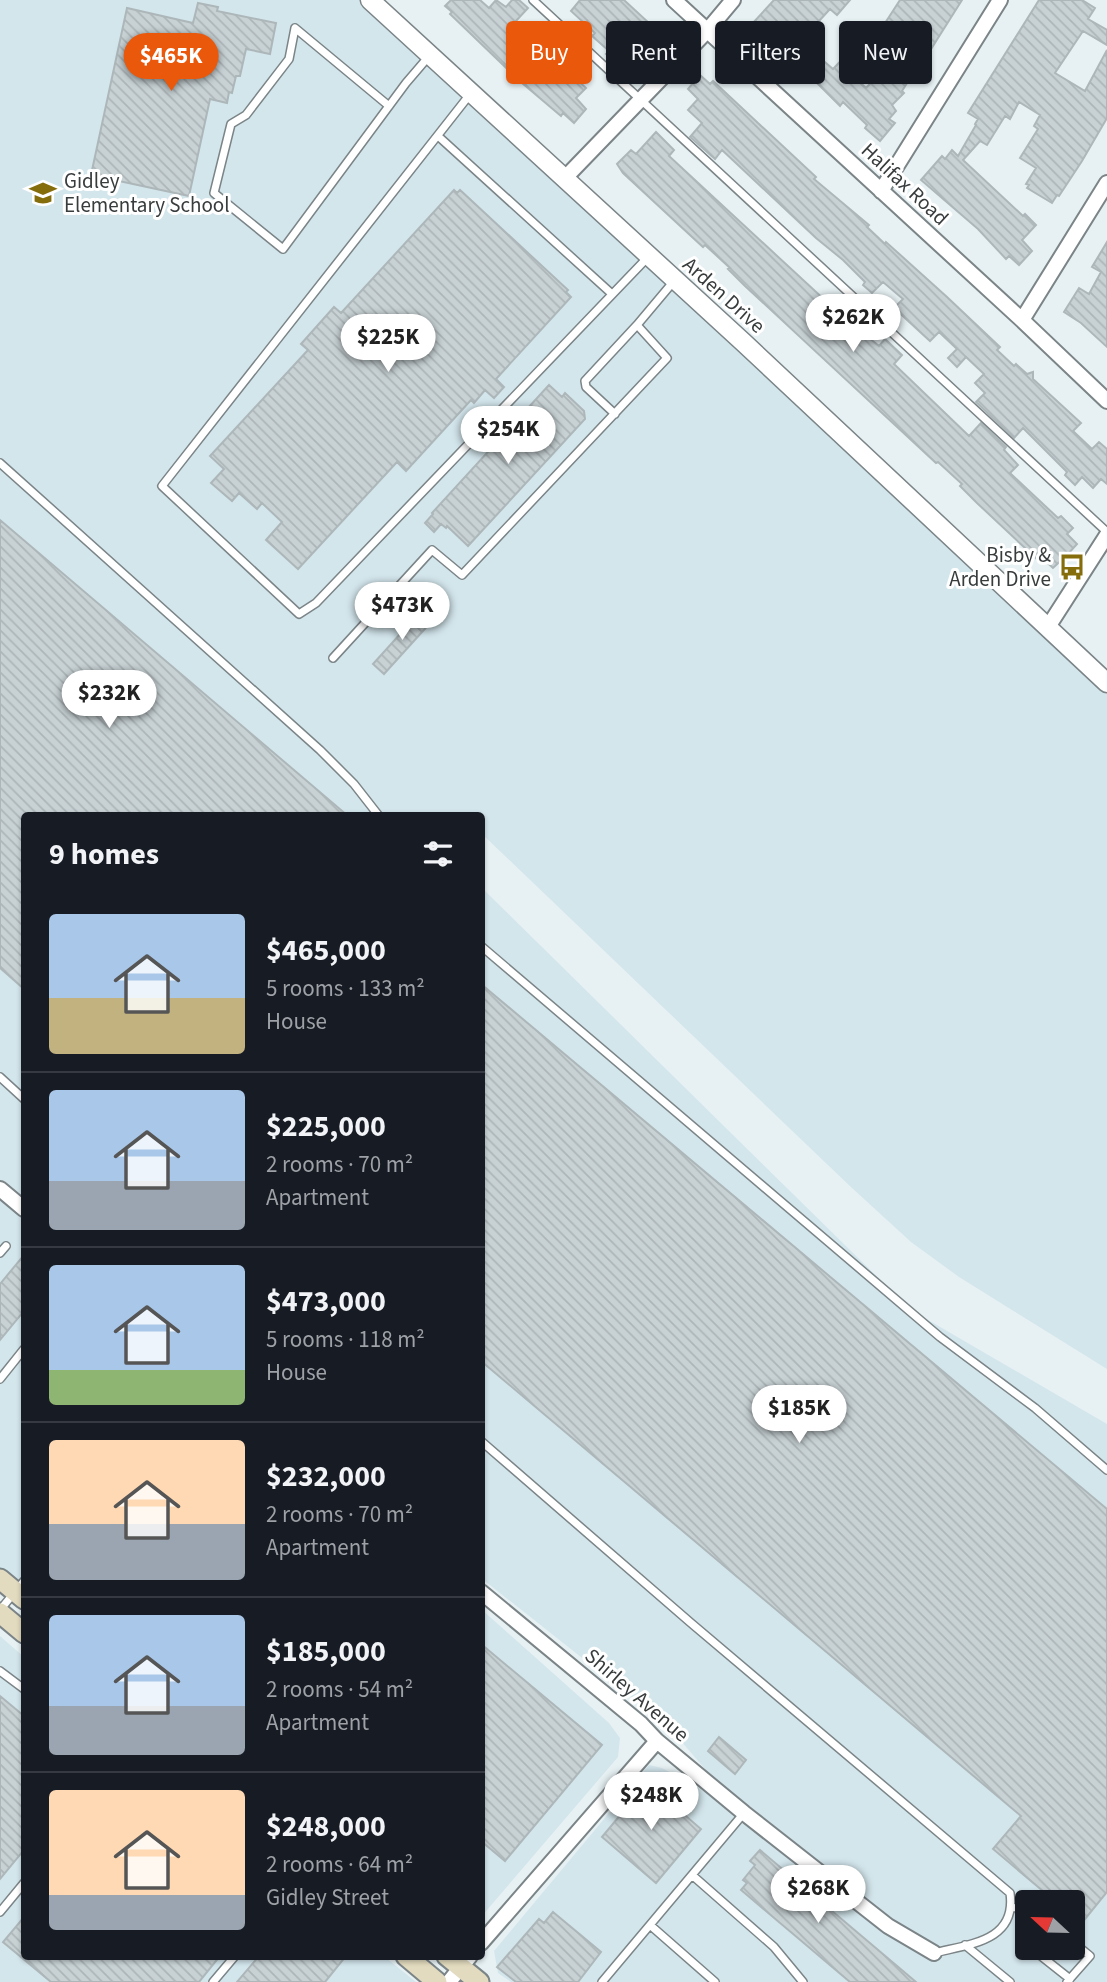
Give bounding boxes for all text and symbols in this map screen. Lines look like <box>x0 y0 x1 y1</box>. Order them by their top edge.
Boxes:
chip: Buy <box>506 21 592 84</box>
chip: Rent <box>606 21 701 84</box>
chip: Filters <box>715 21 825 84</box>
chip: New <box>839 21 932 84</box>
pin: $465K <box>122 34 220 93</box>
text: $465K <box>140 39 202 72</box>
street label: Halifax Road <box>855 136 955 232</box>
place label: Gidley Elementary School <box>64 166 230 220</box>
school or university icon: Gidley Elementary School <box>28 178 58 208</box>
street label: Arden Drive <box>676 250 772 340</box>
pin: $262K <box>804 294 902 354</box>
text: $262K <box>822 300 884 333</box>
pin: $225K <box>339 314 437 374</box>
text: $225K <box>357 320 419 353</box>
pin: $254K <box>459 406 557 466</box>
text: $254K <box>477 412 539 445</box>
place label: Bisby & Arden Drive <box>949 540 1051 594</box>
bus stop icon: Bisby & Arden Drive <box>1057 552 1087 582</box>
pin: $473K <box>353 582 451 642</box>
text: $473K <box>371 588 433 621</box>
pin: $232K <box>60 670 158 730</box>
text: $232K <box>78 676 140 709</box>
text: 9 homes <box>49 833 159 876</box>
icon: filters <box>419 835 457 873</box>
text: $465,000 <box>266 929 386 972</box>
icon: home <box>105 942 189 1026</box>
text: 5 rooms · 133 m² <box>266 972 425 1005</box>
text: House <box>266 1005 327 1038</box>
text: $225,000 <box>266 1105 386 1148</box>
icon: home <box>105 1118 189 1202</box>
text: 2 rooms · 70 m² <box>266 1148 413 1181</box>
text: Apartment <box>266 1181 369 1214</box>
text: $473,000 <box>266 1280 386 1323</box>
icon: home <box>105 1293 189 1377</box>
text: 5 rooms · 118 m² <box>266 1323 425 1356</box>
text: House <box>266 1356 327 1389</box>
pin: $185K <box>750 1386 848 1445</box>
text: $185K <box>768 1391 830 1424</box>
text: $232,000 <box>266 1455 386 1498</box>
icon: home <box>105 1468 189 1552</box>
text: 2 rooms · 70 m² <box>266 1498 413 1531</box>
text: Apartment <box>266 1531 369 1564</box>
text: $185,000 <box>266 1630 386 1673</box>
street label: Shirley Avenue <box>578 1641 696 1749</box>
icon: home <box>105 1643 189 1727</box>
text: 2 rooms · 54 m² <box>266 1673 413 1706</box>
text: Apartment <box>266 1706 369 1739</box>
pin: $248K <box>602 1772 700 1832</box>
text: $248K <box>620 1778 682 1811</box>
text: $248,000 <box>266 1805 386 1848</box>
icon: home <box>105 1818 189 1902</box>
text: 2 rooms · 64 m² <box>266 1848 413 1881</box>
pin: $268K <box>769 1866 867 1925</box>
text: $268K <box>787 1871 849 1904</box>
text: Gidley Street <box>266 1881 389 1914</box>
north arrow <box>1015 1890 1085 1960</box>
map controls <box>1015 1890 1085 1960</box>

